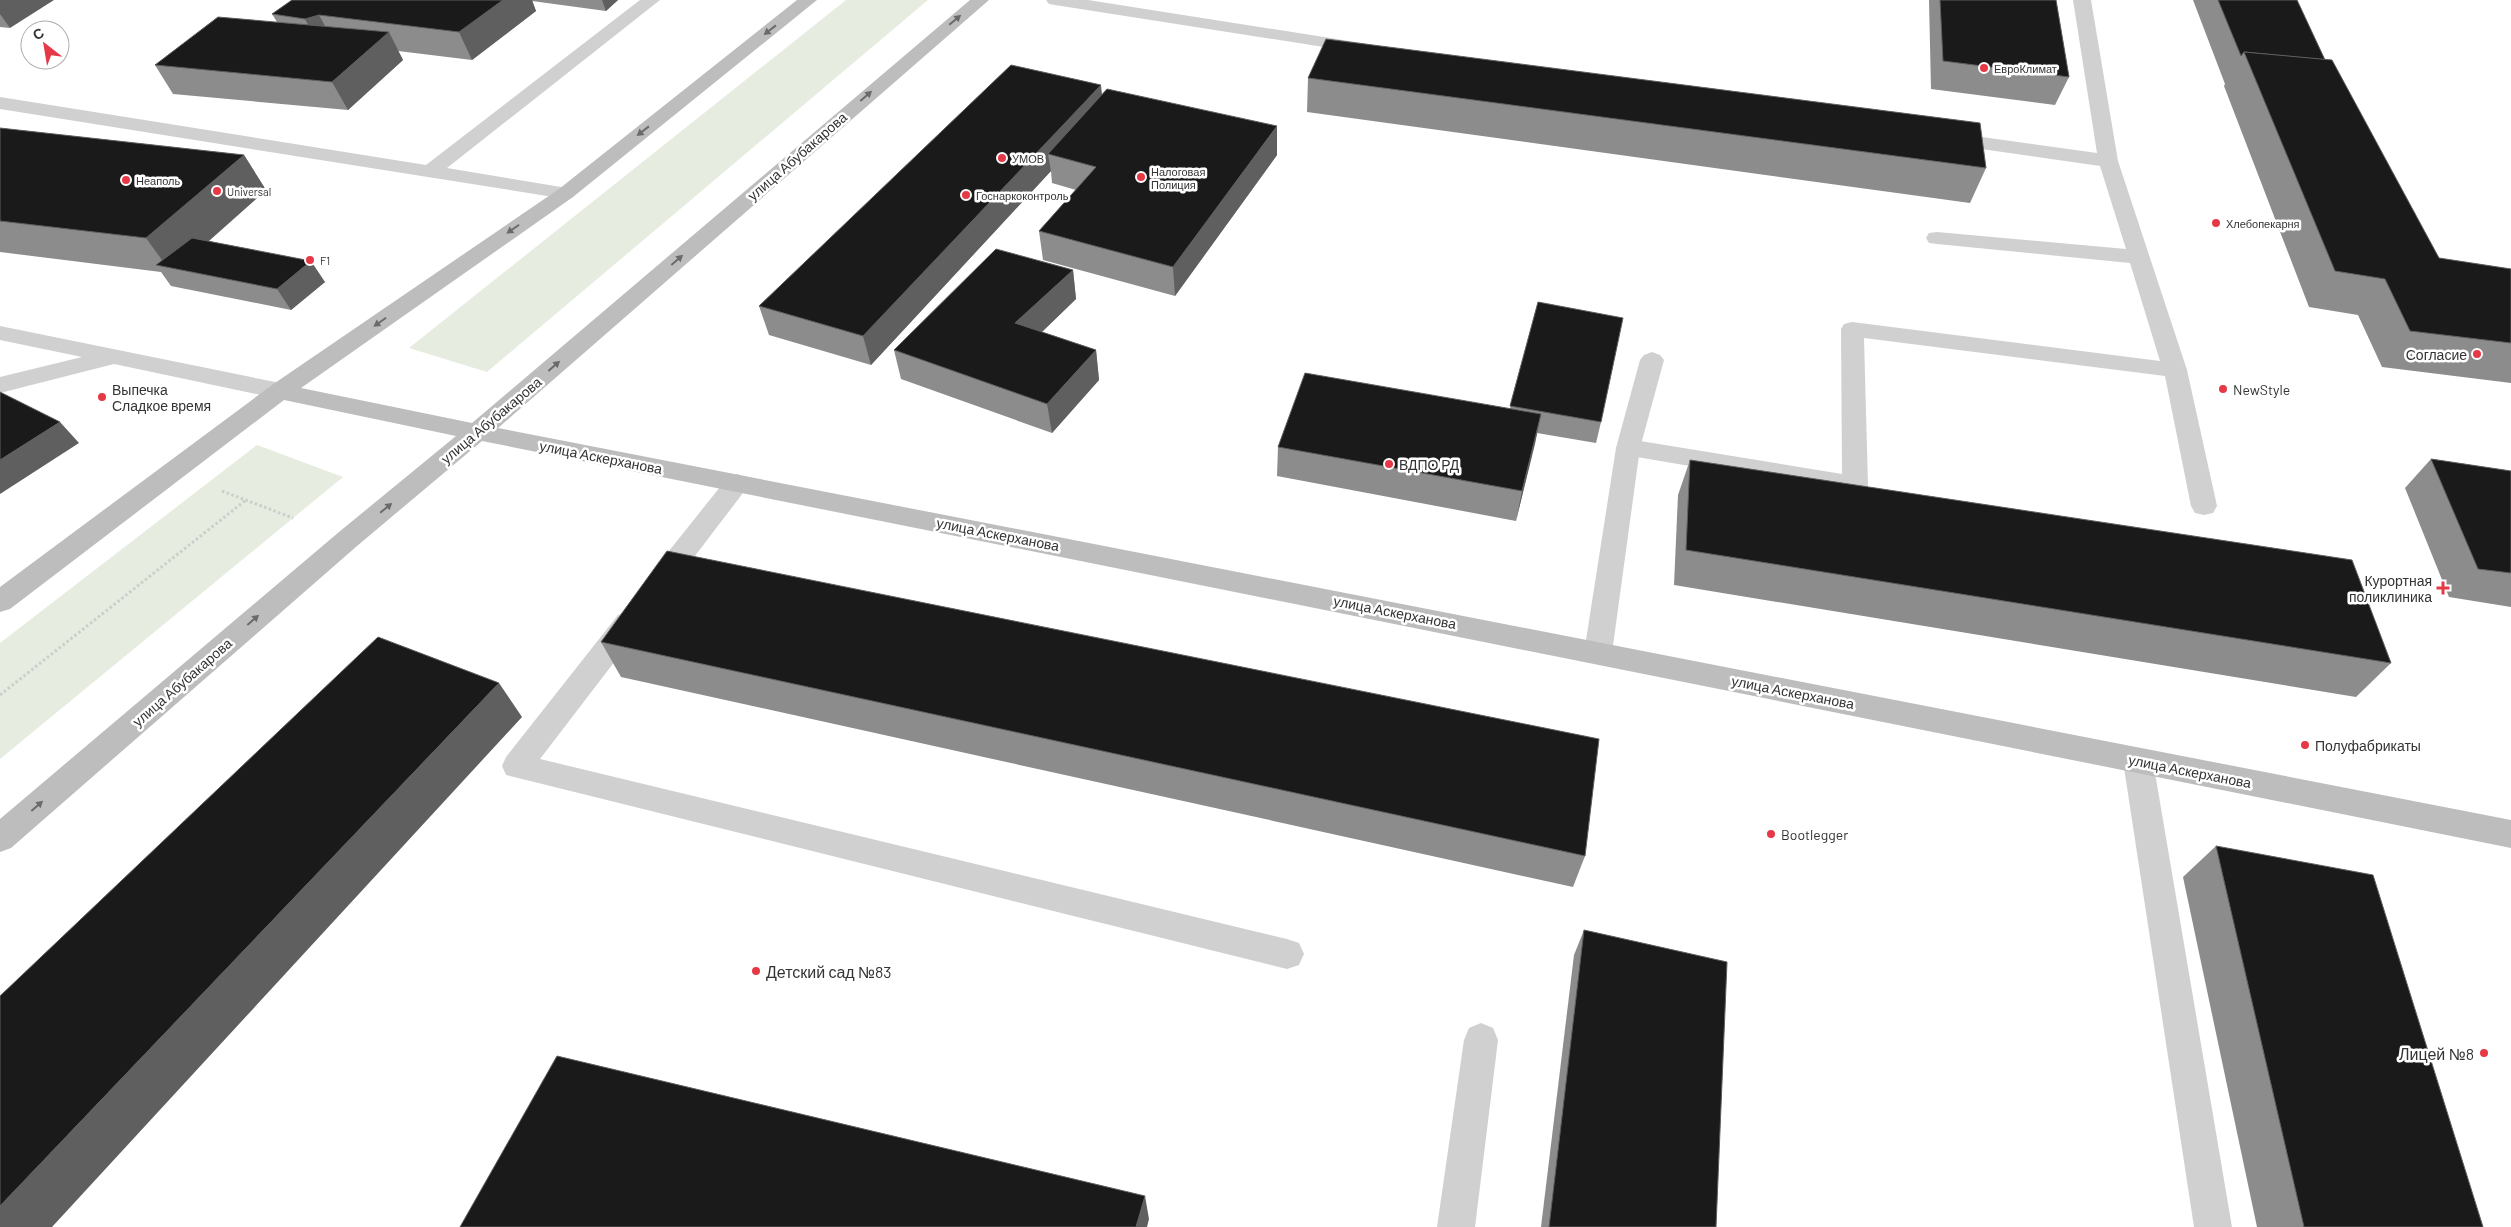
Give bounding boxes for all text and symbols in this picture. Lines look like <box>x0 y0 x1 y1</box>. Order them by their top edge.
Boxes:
one-way arrow <box>948 15 961 26</box>
north arrow <box>20 20 70 70</box>
text: С <box>29 24 47 43</box>
one-way arrow <box>764 25 777 36</box>
marker: ЕвроКлимат <box>1978 62 1990 74</box>
place label: ЕвроКлимат <box>1994 62 2057 75</box>
one-way arrow <box>860 91 873 102</box>
street label: улица Абубакарова <box>744 108 850 204</box>
one-way arrow <box>637 126 650 137</box>
marker: УМОВ <box>996 152 1008 164</box>
place label: УМОВ <box>1012 152 1044 165</box>
place label: Налоговая Полиция <box>1151 165 1205 191</box>
marker: Налоговая Полиция <box>1135 171 1147 183</box>
marker: Неаполь <box>120 174 132 186</box>
place label: Неаполь <box>136 174 180 187</box>
marker: Universal <box>211 185 223 197</box>
place label: Universal <box>227 185 271 198</box>
marker: Госнаркоконтроль <box>960 189 972 201</box>
place label: Госнаркоконтроль <box>976 189 1069 202</box>
marker: Хлебопекарня <box>2210 217 2222 229</box>
place label: Хлебопекарня <box>2226 217 2300 230</box>
one-way arrow <box>507 224 520 234</box>
marker: F1 <box>304 254 316 266</box>
place label: F1 <box>320 254 330 267</box>
one-way arrow <box>671 255 683 266</box>
one-way arrow <box>373 317 387 327</box>
place label: Согласие <box>2406 346 2467 363</box>
marker: Согласие <box>2471 348 2483 360</box>
one-way arrow <box>548 361 560 372</box>
street label: улица Абубакарова <box>437 373 545 467</box>
place label: Выпечка Сладкое время <box>112 381 211 414</box>
place label: NewStyle <box>2233 381 2290 398</box>
marker: NewStyle <box>2217 383 2229 395</box>
marker: Выпечка Сладкое время <box>96 391 108 403</box>
street label: улица Аскерханова <box>538 437 664 477</box>
place label: ВДПО РД <box>1399 456 1460 473</box>
marker: ВДПО РД <box>1383 458 1395 470</box>
one-way arrow <box>379 502 392 513</box>
street label: улица Аскерханова <box>935 514 1061 554</box>
place label: Курортная поликлиника <box>2349 572 2432 605</box>
marker: Курортная поликлиника <box>2436 581 2450 595</box>
street label: улица Аскерханова <box>1332 592 1458 632</box>
one-way arrow <box>246 615 259 626</box>
street label: улица Абубакарова <box>129 634 235 730</box>
street label: улица Аскерханова <box>1730 672 1856 712</box>
place label: Полуфабрикаты <box>2315 737 2421 754</box>
marker: Полуфабрикаты <box>2299 739 2311 751</box>
street label: улица Аскерханова <box>2127 751 2253 791</box>
one-way arrow <box>30 801 43 812</box>
place label: Bootlegger <box>1781 826 1848 843</box>
marker: Bootlegger <box>1765 828 1777 840</box>
place label: Детский сад №83 <box>766 962 892 981</box>
marker: Детский сад №83 <box>750 965 762 977</box>
place label: Лицей №8 <box>2399 1044 2474 1063</box>
marker: Лицей №8 <box>2478 1047 2490 1059</box>

